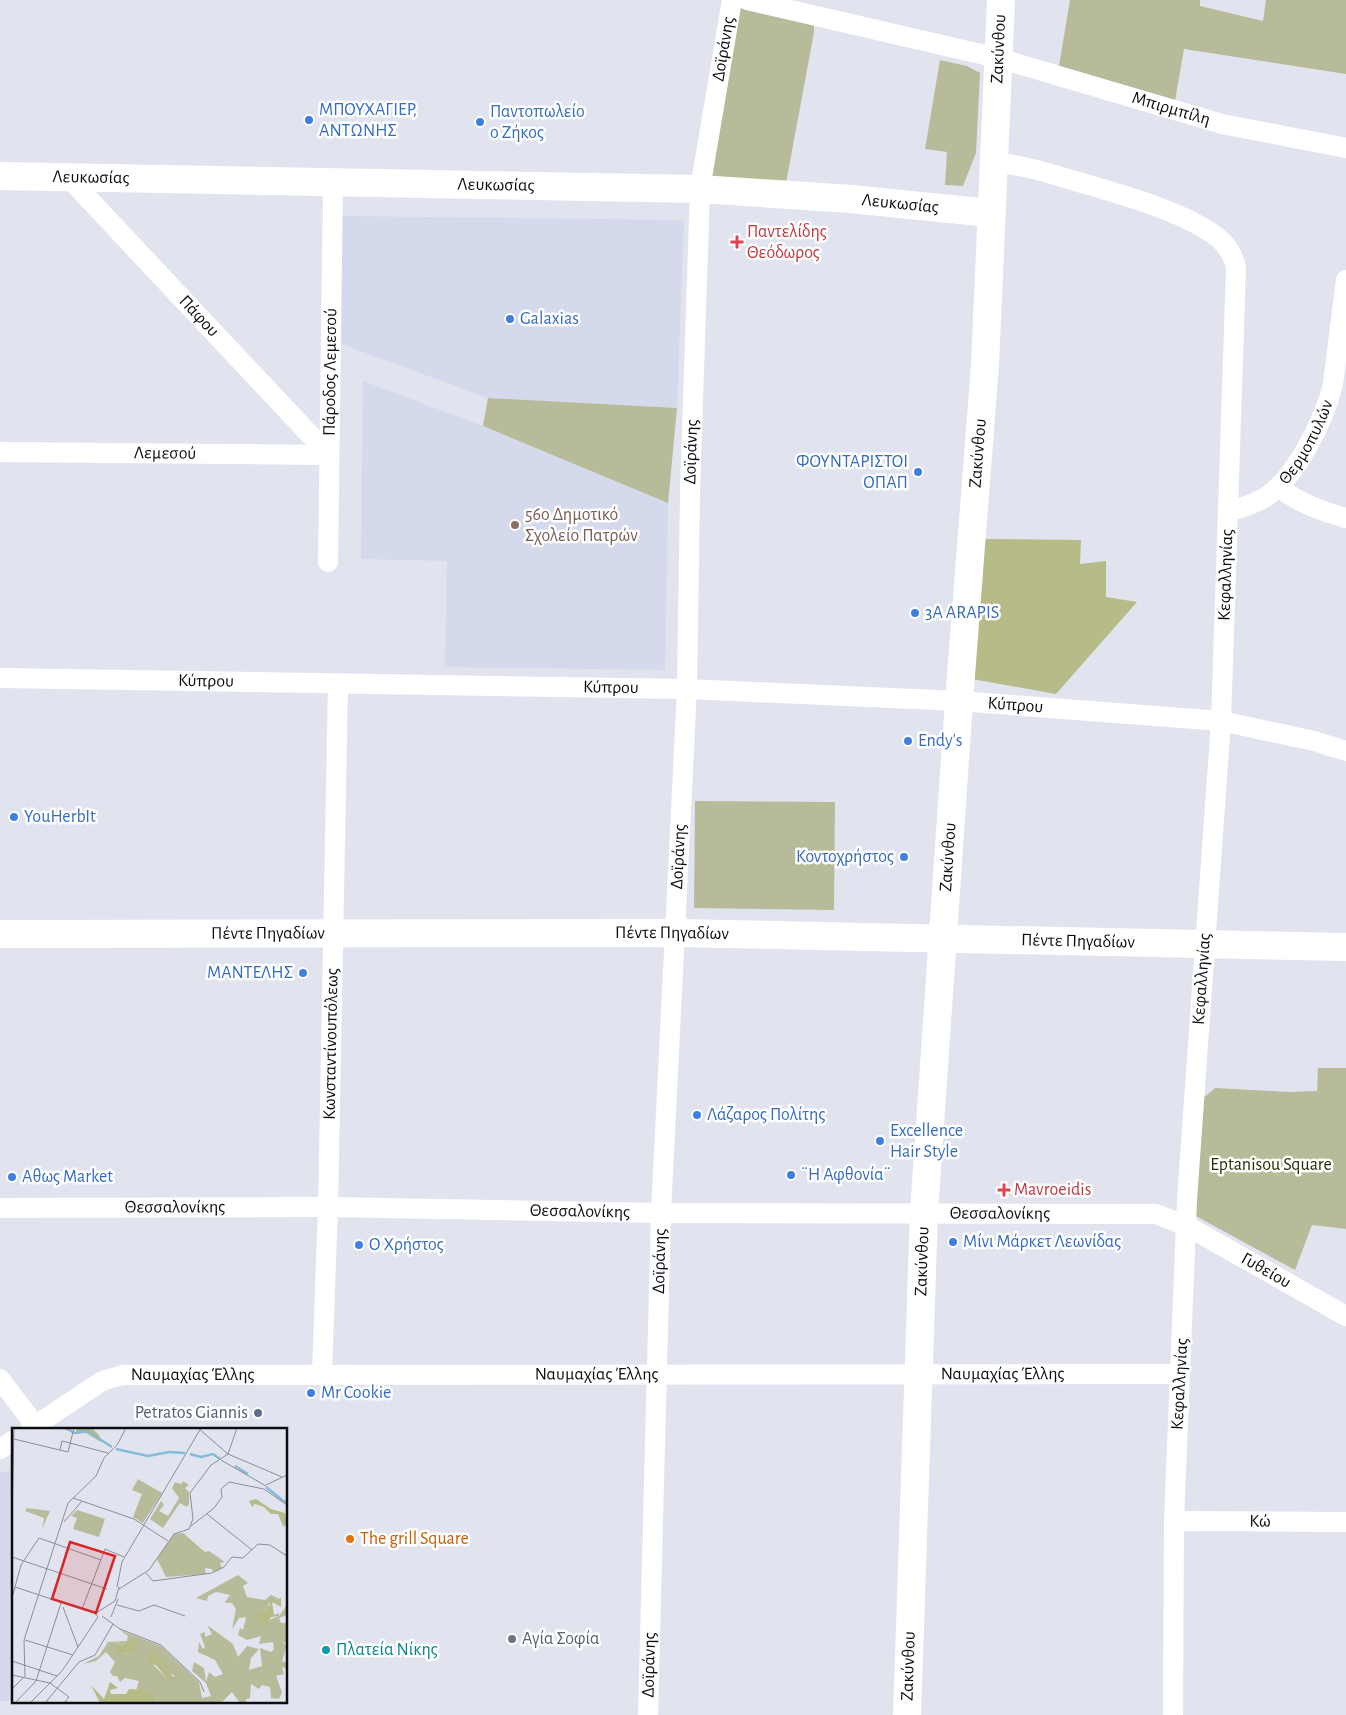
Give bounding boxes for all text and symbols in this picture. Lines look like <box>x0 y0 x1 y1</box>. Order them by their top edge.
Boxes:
street label: Ζακύνθου <box>988 14 1009 84</box>
street label: Δοϊράνης <box>709 15 738 83</box>
street label: Μπιρμπίλη <box>1130 89 1212 129</box>
place label: ΜΠΟΥΧΑΓΙΕΡ, ΑΝΤΩΝΗΣ <box>319 101 417 140</box>
place label: Παντοπωλείο ο Ζήκος <box>490 102 585 142</box>
marker: ΜΠΟΥΧΑΓΙΕΡ, ΑΝΤΩΝΗΣ <box>303 114 315 126</box>
marker: Παντοπωλείο ο Ζήκος <box>474 116 486 128</box>
street label: Λευκωσίας <box>52 168 130 187</box>
street label: Λευκωσίας <box>457 175 535 195</box>
street label: Λευκωσίας <box>861 191 940 217</box>
place label: Παντελίδης Θεόδωρος <box>747 222 827 262</box>
marker: Παντελίδης Θεόδωρος <box>731 236 743 248</box>
street label: Πάφου <box>175 292 222 340</box>
street label: Πάροδος Λεμεσού <box>321 308 340 436</box>
place label: Galaxias <box>520 310 579 328</box>
marker: Galaxias <box>504 313 516 325</box>
street label: Θερμοπυλών <box>1276 397 1337 488</box>
street label: Ζακύνθου <box>967 418 990 489</box>
street label: Δοϊράνης <box>681 419 701 485</box>
street label: Λεμεσού <box>134 444 196 463</box>
place label: ΦΟΥΝΤΑΡΙΣΤΟΙ ΟΠΑΠ <box>796 453 908 492</box>
marker: ΦΟΥΝΤΑΡΙΣΤΟΙ ΟΠΑΠ <box>912 466 924 478</box>
place label: 56ο Δημοτικό Σχολείο Πατρών <box>525 506 638 545</box>
marker: 56ο Δημοτικό Σχολείο Πατρών <box>509 519 521 531</box>
street label: Κεφαλληνίας <box>1214 529 1237 621</box>
place label: 3A ARAPIS <box>925 604 999 622</box>
marker: 3A ARAPIS <box>909 607 921 619</box>
street label: Κύπρου <box>178 672 234 691</box>
street label: Κύπρου <box>583 678 639 697</box>
street label: Κύπρου <box>987 694 1044 716</box>
place label: Endy's <box>918 732 962 750</box>
marker: Endy's <box>902 735 914 747</box>
place label: YouHerbIt <box>24 808 96 826</box>
marker: YouHerbIt <box>8 811 20 823</box>
street label: Ζακύνθου <box>937 822 960 892</box>
street label: Δοϊράνης <box>668 824 689 890</box>
place label: Κοντοχρήστος <box>796 848 894 866</box>
marker: Κοντοχρήστος <box>898 851 910 863</box>
street label: Πέντε Πηγαδίων <box>211 924 325 943</box>
street label: Πέντε Πηγαδίων <box>615 924 730 943</box>
street label: Πέντε Πηγαδίων <box>1021 931 1135 952</box>
street label: Κεφαλληνίας <box>1189 932 1214 1025</box>
place label: ΜΑΝΤΕΛΗΣ <box>207 964 293 982</box>
marker: ΜΑΝΤΕΛΗΣ <box>297 967 309 979</box>
street label: Κωνσταντίνουπόλεως <box>321 968 342 1120</box>
place label: Λάζαρος Πολίτης <box>707 1105 825 1124</box>
marker: Λάζαρος Πολίτης <box>691 1109 703 1121</box>
place label: Excellence Hair Style <box>890 1122 963 1161</box>
marker: Excellence Hair Style <box>874 1135 886 1147</box>
park label: Eptanisou Square <box>1210 1156 1332 1174</box>
place label: ¨Η Αφθονία¨ <box>801 1165 891 1184</box>
place label: Αθως Market <box>22 1168 113 1186</box>
marker: ¨Η Αφθονία¨ <box>785 1169 797 1181</box>
marker: Αθως Market <box>6 1171 18 1183</box>
place label: Mavroeidis <box>1014 1181 1091 1199</box>
marker: Mavroeidis <box>998 1184 1010 1196</box>
street label: Θεσσαλονίκης <box>125 1197 225 1217</box>
street label: Θεσσαλονίκης <box>530 1202 630 1221</box>
street label: Θεσσαλονίκης <box>950 1204 1050 1223</box>
street label: Ζακύνθου <box>912 1226 933 1296</box>
street label: Δοϊράνης <box>650 1228 670 1294</box>
place label: Μίνι Μάρκετ Λεωνίδας <box>963 1232 1121 1251</box>
place label: Ο Χρήστος <box>369 1236 444 1254</box>
marker: Μίνι Μάρκετ Λεωνίδας <box>947 1236 959 1248</box>
marker: Ο Χρήστος <box>353 1239 365 1251</box>
street label: Γυθείου <box>1238 1250 1294 1292</box>
street label: Κεφαλληνίας <box>1168 1338 1191 1430</box>
street label: Ναυμαχίας Έλλης <box>941 1364 1065 1383</box>
street label: Ναυμαχίας Έλλης <box>131 1365 255 1384</box>
street label: Ναυμαχίας Έλλης <box>535 1365 659 1384</box>
place label: Mr Cookie <box>321 1384 391 1402</box>
marker: Mr Cookie <box>305 1387 317 1399</box>
place label: Petratos Giannis <box>135 1404 248 1422</box>
marker: Petratos Giannis <box>252 1407 264 1419</box>
inset map <box>12 1428 288 1702</box>
street label: Κώ <box>1249 1512 1271 1531</box>
place label: The grill Square <box>360 1530 469 1548</box>
marker: The grill Square <box>344 1533 356 1545</box>
place label: Αγία Σοφία <box>522 1629 599 1648</box>
street label: Ζακύνθου <box>898 1631 919 1701</box>
street label: Δοϊράνης <box>639 1632 659 1698</box>
marker: Αγία Σοφία <box>506 1633 518 1645</box>
place label: Πλατεία Νίκης <box>336 1640 438 1659</box>
marker: Πλατεία Νίκης <box>320 1644 332 1656</box>

